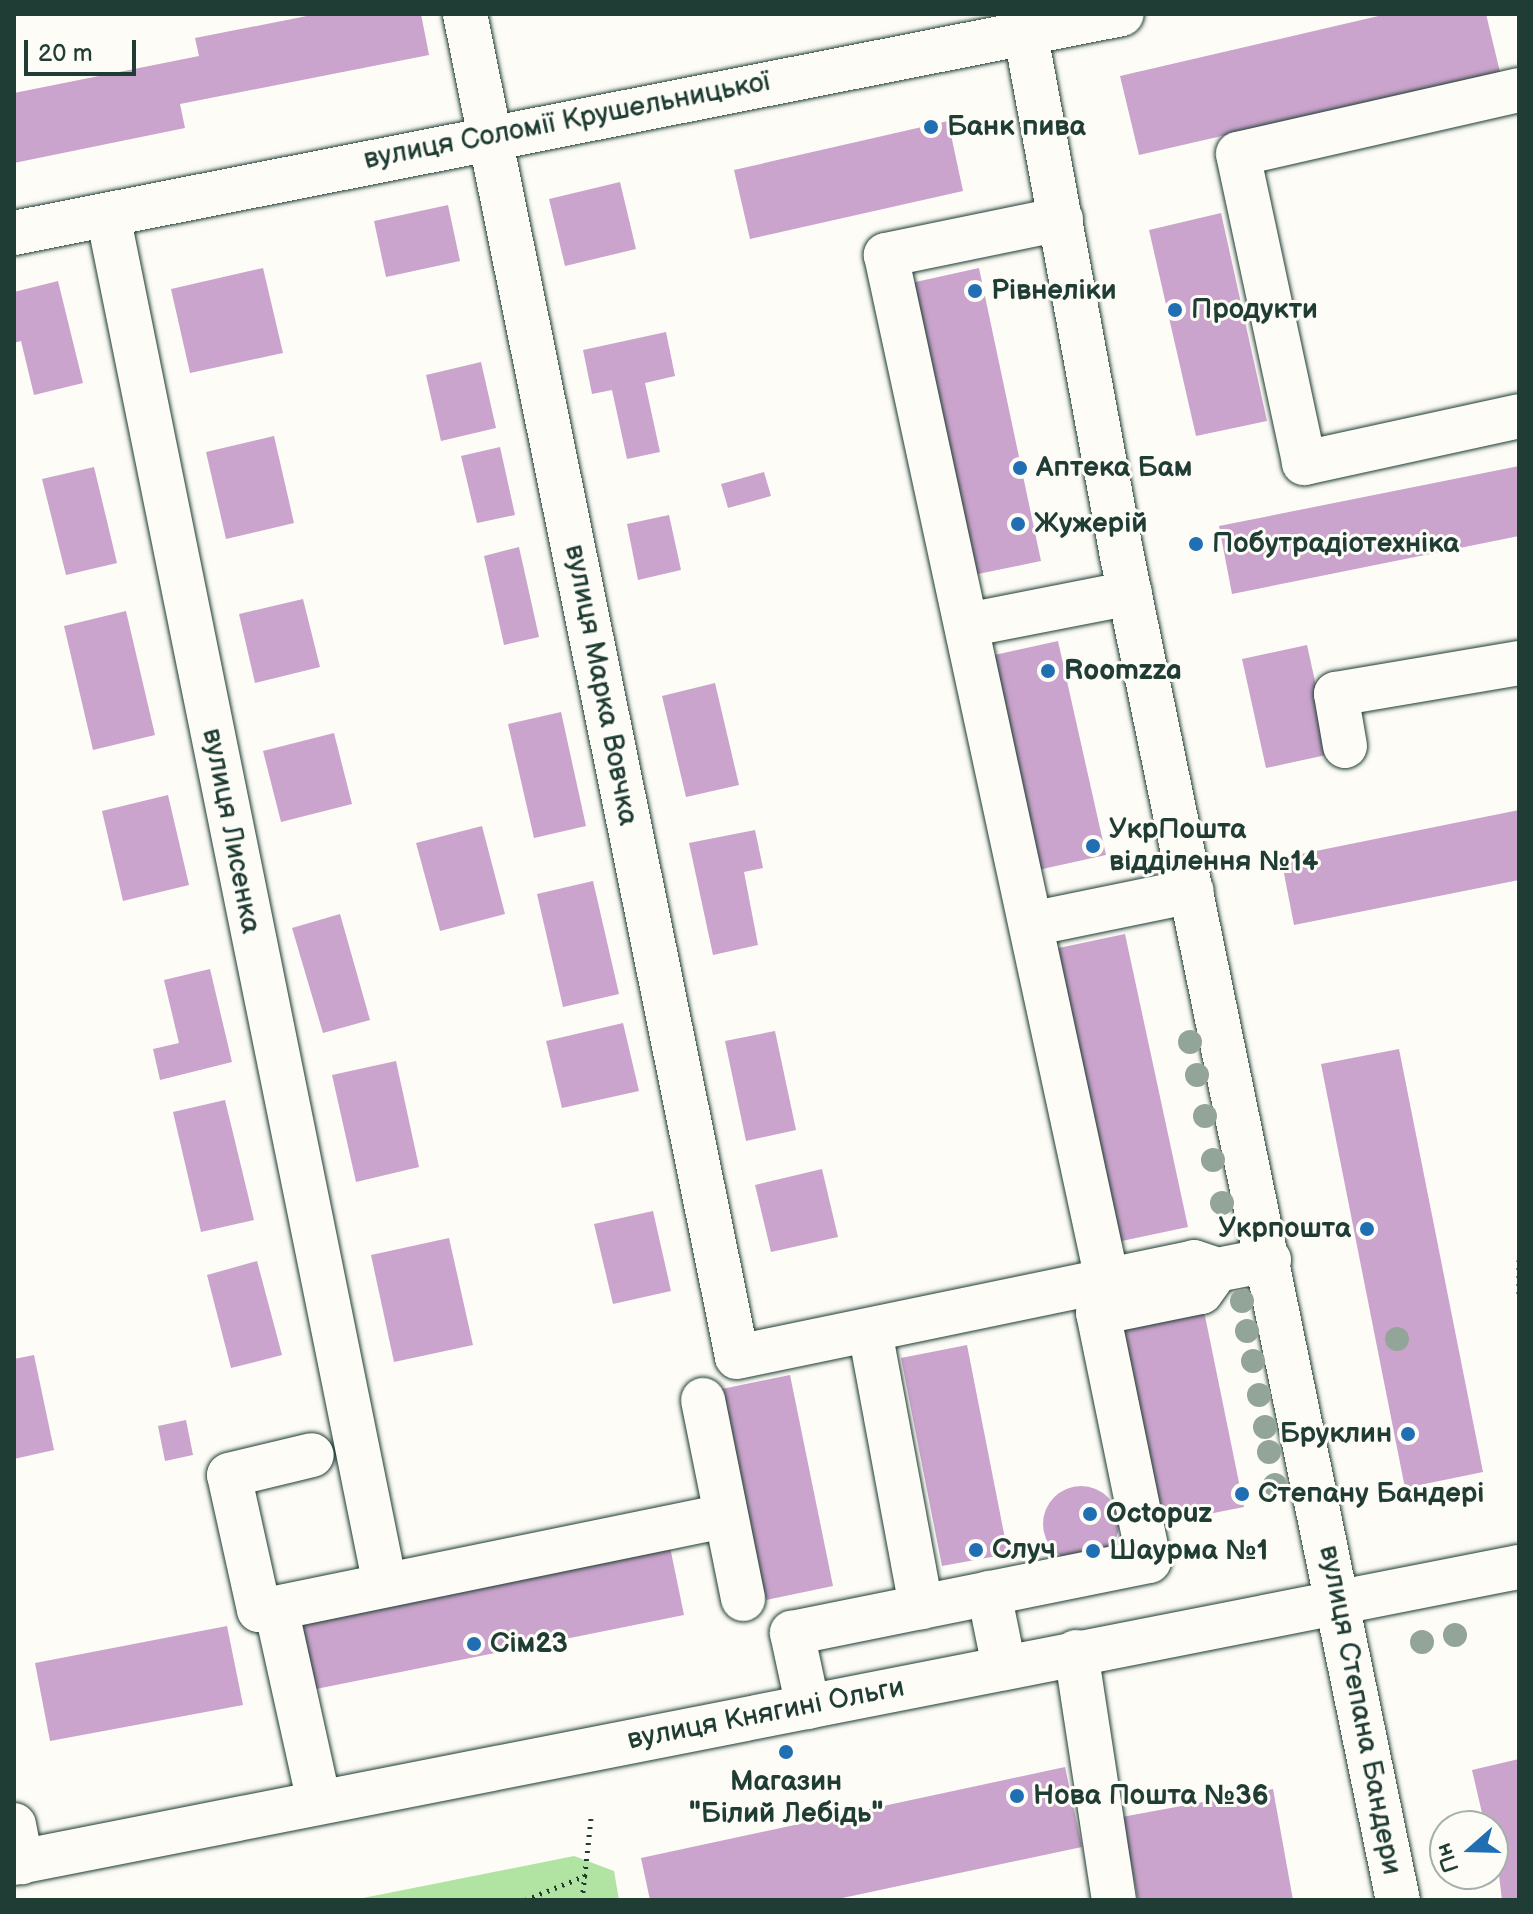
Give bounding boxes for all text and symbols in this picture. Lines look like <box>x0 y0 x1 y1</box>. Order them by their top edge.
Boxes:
scale bar <box>28 24 140 74</box>
text: 20 m <box>38 39 93 68</box>
street label: вулиця Соломії Крушельницької <box>361 65 773 177</box>
place label: Банк пива <box>947 110 1086 144</box>
marker: Банк пива <box>922 118 940 136</box>
place label: Рівнеліки <box>991 274 1117 308</box>
marker: Рівнеліки <box>966 282 984 300</box>
place label: Продукти <box>1191 293 1318 327</box>
marker: Продукти <box>1166 301 1184 319</box>
place label: Аптека Бам <box>1036 451 1192 485</box>
marker: Аптека Бам <box>1011 459 1029 477</box>
place label: Жужерій <box>1034 507 1147 541</box>
marker: Жужерій <box>1009 515 1027 533</box>
place label: Побутрадіотехніка <box>1212 527 1459 561</box>
marker: Побутрадіотехніка <box>1187 535 1205 553</box>
street label: вулиця Марка Вовчка <box>557 542 645 828</box>
place label: Roomzza <box>1064 654 1182 688</box>
marker: Roomzza <box>1039 662 1057 680</box>
street label: вулиця Лисенка <box>195 726 267 936</box>
place label: УкрПошта відділення №14 <box>1109 813 1318 879</box>
marker: УкрПошта відділення №14 <box>1084 837 1102 855</box>
place label: Укрпошта <box>1218 1212 1351 1246</box>
marker: Укрпошта <box>1358 1220 1376 1238</box>
place label: Бруклин <box>1280 1417 1392 1451</box>
marker: Бруклин <box>1399 1425 1417 1443</box>
place label: Степану Бандері <box>1258 1477 1484 1511</box>
marker: Степану Бандері <box>1233 1485 1251 1503</box>
place label: Octopuz <box>1106 1497 1212 1531</box>
marker: Octopuz <box>1081 1505 1099 1523</box>
place label: Случ <box>992 1533 1056 1567</box>
place label: Шаурма №1 <box>1109 1534 1268 1568</box>
marker: Случ <box>967 1541 985 1559</box>
marker: Шаурма №1 <box>1084 1542 1102 1560</box>
street label: вулиця Степана Бандери <box>1312 1542 1408 1878</box>
place label: Сім23 <box>490 1627 568 1661</box>
marker: Сім23 <box>465 1635 483 1653</box>
street label: вулиця Княгині Ольги <box>625 1671 907 1757</box>
marker: Магазин "Білий Лебідь" <box>777 1743 795 1761</box>
place label: Магазин "Білий Лебідь" <box>689 1765 883 1831</box>
place label: Нова Пошта №36 <box>1033 1779 1269 1813</box>
marker: Нова Пошта №36 <box>1008 1787 1026 1805</box>
north arrow <box>1429 1810 1509 1890</box>
text: Пн <box>1430 1839 1466 1876</box>

